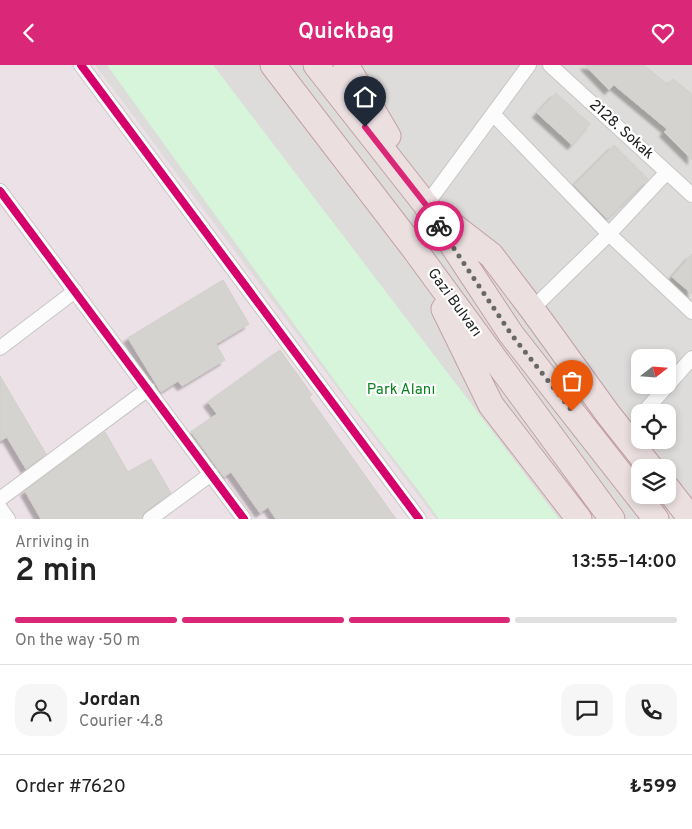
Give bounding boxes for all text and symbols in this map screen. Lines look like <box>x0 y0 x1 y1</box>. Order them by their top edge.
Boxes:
icon: back <box>15 19 43 47</box>
text: Quickbag <box>298 19 394 46</box>
icon: heart <box>649 19 677 47</box>
pin <box>344 76 386 127</box>
icon: home <box>351 83 379 111</box>
street label: 2128. Sokak <box>585 96 657 164</box>
courier <box>414 201 464 251</box>
icon: bike <box>425 212 453 240</box>
street label: Gazi Bulvarı <box>423 265 485 341</box>
north arrow <box>631 349 676 394</box>
map controls <box>631 349 676 504</box>
pin <box>551 360 593 411</box>
icon: bag <box>558 367 586 395</box>
park label: Park Alanı <box>367 381 435 400</box>
button: locate <box>631 404 676 449</box>
button: layers <box>631 459 676 504</box>
text: Arriving in <box>15 533 90 553</box>
text: 13:55–14:00 <box>572 550 677 574</box>
text: 2 min <box>15 552 97 592</box>
text: On the way · 50 m <box>15 631 140 651</box>
button: person <box>15 684 67 736</box>
button: chat <box>561 684 613 736</box>
button: phone <box>625 684 677 736</box>
text: Jordan <box>79 688 141 712</box>
text: Courier · 4.8 <box>79 712 163 732</box>
text: Order #7620 <box>15 775 126 799</box>
text: ₺599 <box>630 775 677 799</box>

